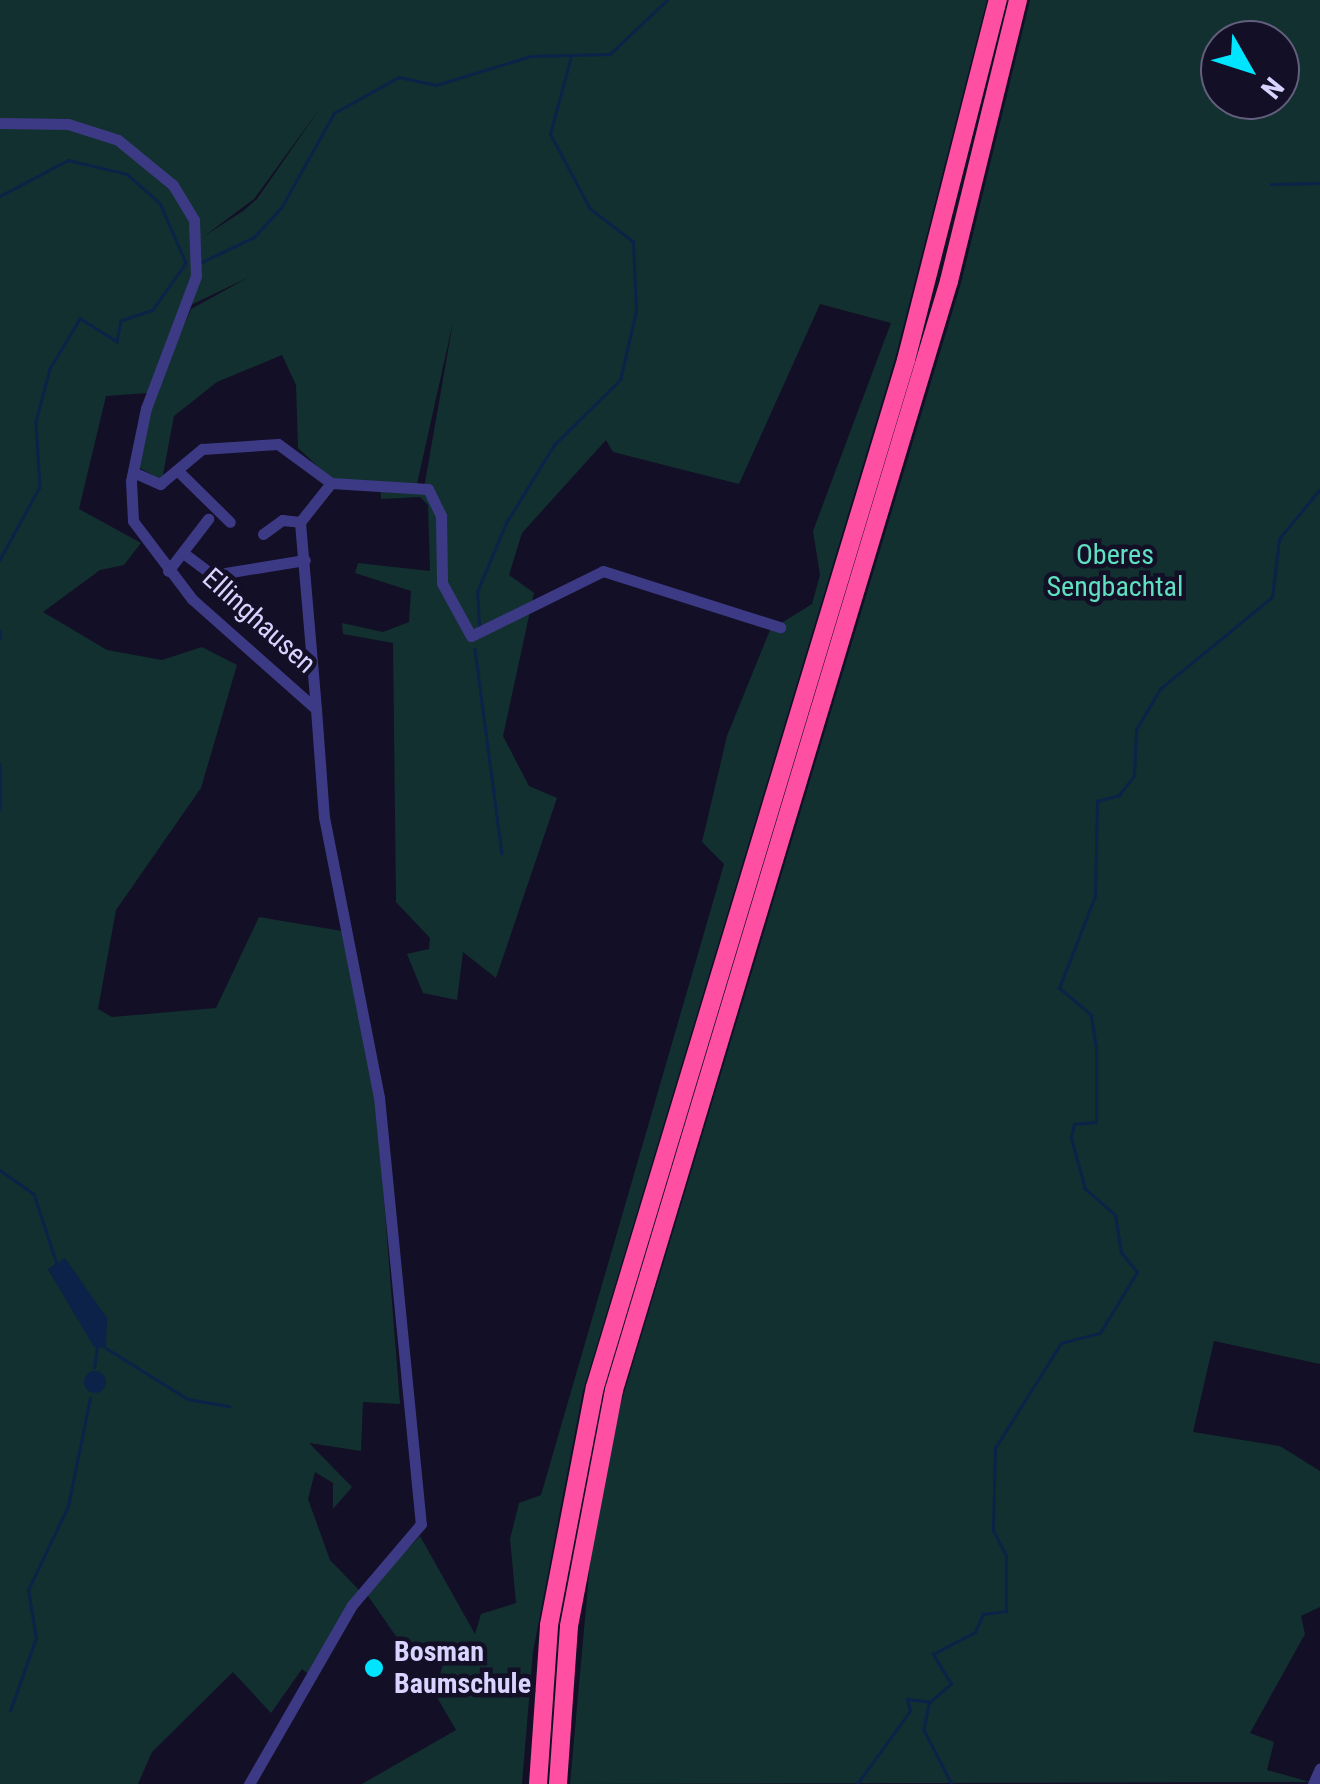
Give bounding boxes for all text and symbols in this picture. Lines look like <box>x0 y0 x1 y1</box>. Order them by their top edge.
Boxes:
north arrow <box>1200 20 1300 120</box>
text: N <box>1254 71 1290 105</box>
park label: Oberes Sengbachtal <box>1047 538 1183 604</box>
street label: Ellinghausen <box>196 562 322 680</box>
place label: Bosman Baumschule <box>394 1635 531 1701</box>
marker: Bosman Baumschule <box>363 1657 385 1679</box>

